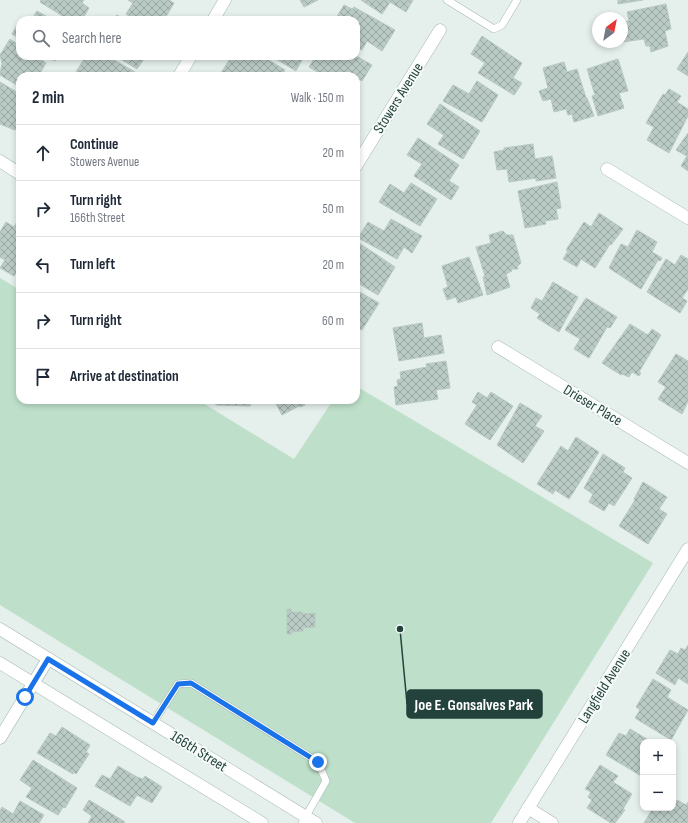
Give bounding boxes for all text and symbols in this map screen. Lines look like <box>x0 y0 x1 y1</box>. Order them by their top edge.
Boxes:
north arrow <box>592 12 628 48</box>
search box <box>16 16 360 60</box>
icon: search <box>30 27 52 49</box>
text: Search here <box>62 29 122 48</box>
street label: Stowers Avenue <box>369 59 428 137</box>
text: 2 min <box>32 88 64 108</box>
text: Walk · 150 m <box>291 90 344 106</box>
text: Continue <box>70 135 119 154</box>
icon: ahead <box>32 142 54 164</box>
text: 20 m <box>322 145 344 161</box>
text: Stowers Avenue <box>70 154 139 170</box>
text: Turn right <box>70 191 122 210</box>
icon: right <box>32 198 54 220</box>
text: 50 m <box>323 201 344 217</box>
text: 166th Street <box>70 210 125 226</box>
icon: left <box>32 254 54 276</box>
text: Turn left <box>70 255 115 274</box>
text: 20 m <box>322 257 344 273</box>
icon: right <box>32 310 54 332</box>
text: Turn right <box>70 311 122 330</box>
text: 60 m <box>322 313 344 329</box>
icon: arrive <box>32 366 54 388</box>
text: Arrive at destination <box>70 367 179 386</box>
street label: Drieser Place <box>560 380 626 430</box>
street label: Langfield Avenue <box>574 645 635 727</box>
route start <box>16 688 34 706</box>
callout: Joe E. Gonsalves Park <box>407 690 542 718</box>
text: Joe E. Gonsalves Park <box>414 696 534 715</box>
street label: 166th Street <box>167 727 231 777</box>
map controls <box>640 739 676 811</box>
button: + <box>640 739 676 775</box>
route end <box>309 753 327 771</box>
button: − <box>640 775 676 811</box>

